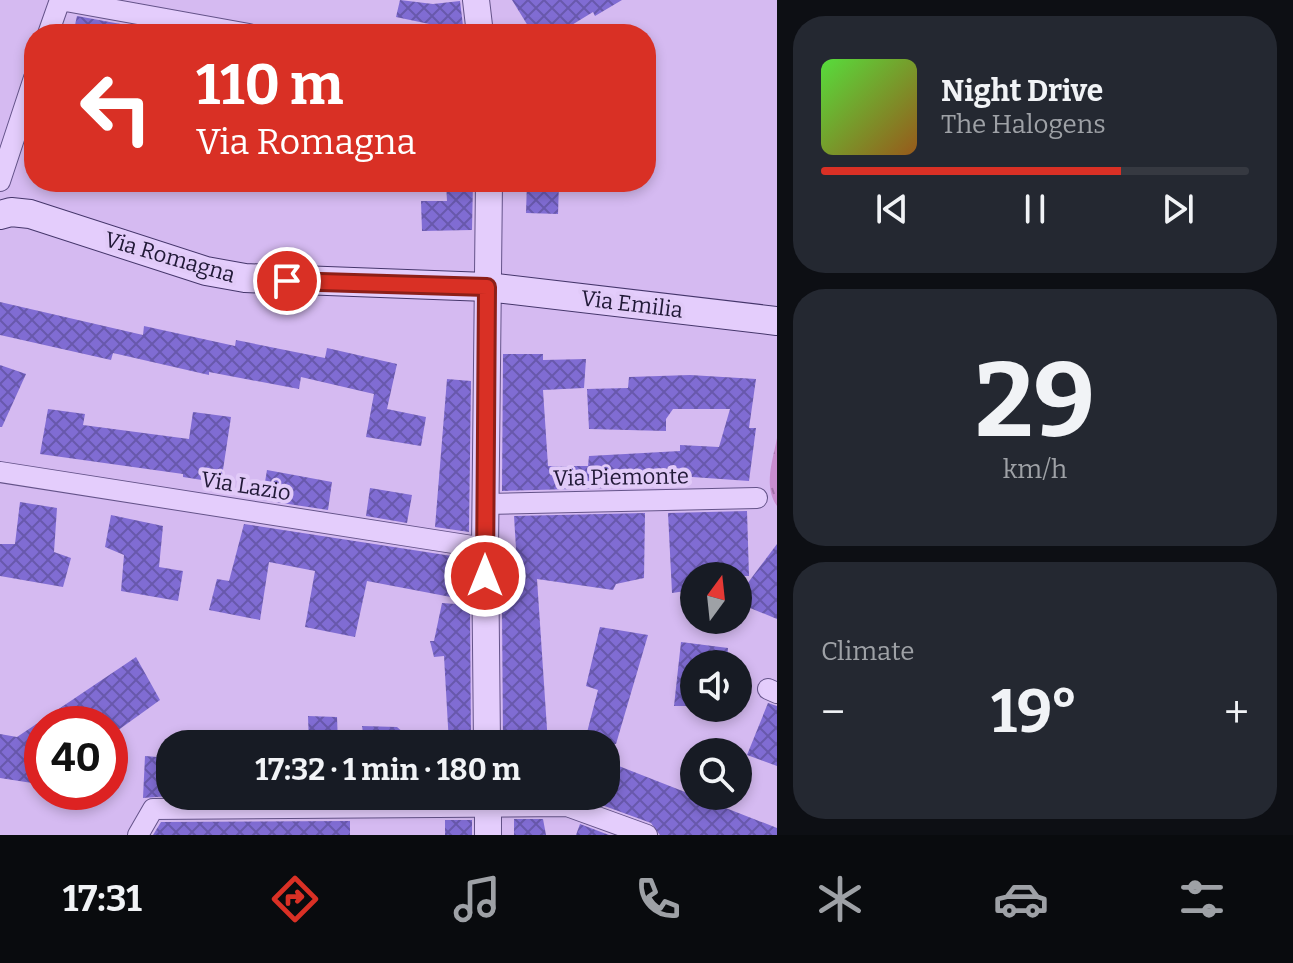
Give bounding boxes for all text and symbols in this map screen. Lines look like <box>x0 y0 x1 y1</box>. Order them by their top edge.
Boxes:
text: 110 m <box>196 52 343 119</box>
icon: left <box>64 56 168 160</box>
text: Night Drive <box>941 73 1103 109</box>
text: The Halogens <box>941 109 1106 140</box>
text: Via Romagna <box>196 120 416 164</box>
icon: previous <box>870 187 914 231</box>
icon: pause <box>1013 187 1057 231</box>
icon: next <box>1156 187 1200 231</box>
street label: Via Romagna <box>102 225 238 289</box>
pin <box>253 247 321 315</box>
icon: arrive <box>265 259 309 303</box>
street label: Via Emilia <box>579 284 685 324</box>
text: 29 <box>975 339 1095 464</box>
text: km/h <box>1003 454 1067 485</box>
street label: Via Piemonte <box>553 462 689 492</box>
street label: Via Lazio <box>199 466 293 506</box>
position arrow <box>443 534 527 618</box>
north arrow <box>680 562 752 634</box>
map controls <box>680 562 752 810</box>
text: Climate <box>821 636 915 667</box>
button: sound <box>680 650 752 722</box>
text: 19° <box>991 676 1078 748</box>
text: − <box>821 686 845 739</box>
text: + <box>1224 686 1249 739</box>
speed limit sign: 40 <box>24 706 128 810</box>
button: search <box>680 738 752 810</box>
text: 17:32 · 1 min · 180 m <box>255 752 521 788</box>
icon: directions <box>267 871 323 927</box>
icon: music <box>449 871 505 927</box>
icon: phone <box>630 871 686 927</box>
icon: climate <box>812 871 868 927</box>
icon: car <box>993 871 1049 927</box>
icon: filters <box>1174 871 1230 927</box>
text: 17:31 <box>63 877 142 921</box>

